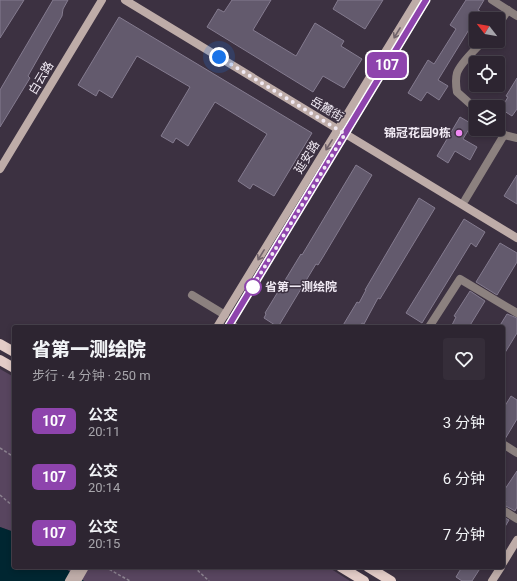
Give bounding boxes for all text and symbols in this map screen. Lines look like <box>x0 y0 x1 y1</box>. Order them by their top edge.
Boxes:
north arrow <box>469 12 505 48</box>
map controls <box>469 12 505 136</box>
one-way arrow <box>392 27 400 39</box>
your location <box>209 47 229 67</box>
line badge: 107 <box>364 52 410 78</box>
button: locate <box>469 56 505 92</box>
text: 107 <box>375 57 399 73</box>
street label: 白云路 <box>26 59 56 97</box>
street label: 岳麓街 <box>308 94 346 124</box>
button: layers <box>469 100 505 136</box>
place label: 锦冠花园9栋 <box>384 126 451 140</box>
marker: 锦冠花园9栋 <box>454 128 464 138</box>
street label: 延安路 <box>292 138 322 176</box>
one-way arrow <box>325 139 334 150</box>
one-way arrow <box>257 249 265 261</box>
marker: 省第一测绘院 <box>244 278 262 296</box>
place label: 省第一测绘院 <box>265 280 337 294</box>
text: 省第一测绘院 <box>32 338 146 361</box>
button: heart <box>443 338 485 380</box>
text: 步行 · 4 分钟 · 250 m <box>32 368 151 383</box>
text: 公交 <box>88 406 118 424</box>
text: 107 <box>42 413 66 429</box>
text: 3 分钟 <box>443 414 485 432</box>
text: 20:11 <box>88 424 120 439</box>
text: 公交 <box>88 462 118 480</box>
text: 107 <box>42 469 66 485</box>
text: 6 分钟 <box>443 470 485 488</box>
text: 20:14 <box>88 480 120 495</box>
text: 公交 <box>88 518 118 536</box>
text: 107 <box>42 525 66 541</box>
text: 7 分钟 <box>443 526 485 544</box>
text: 20:15 <box>88 536 120 551</box>

